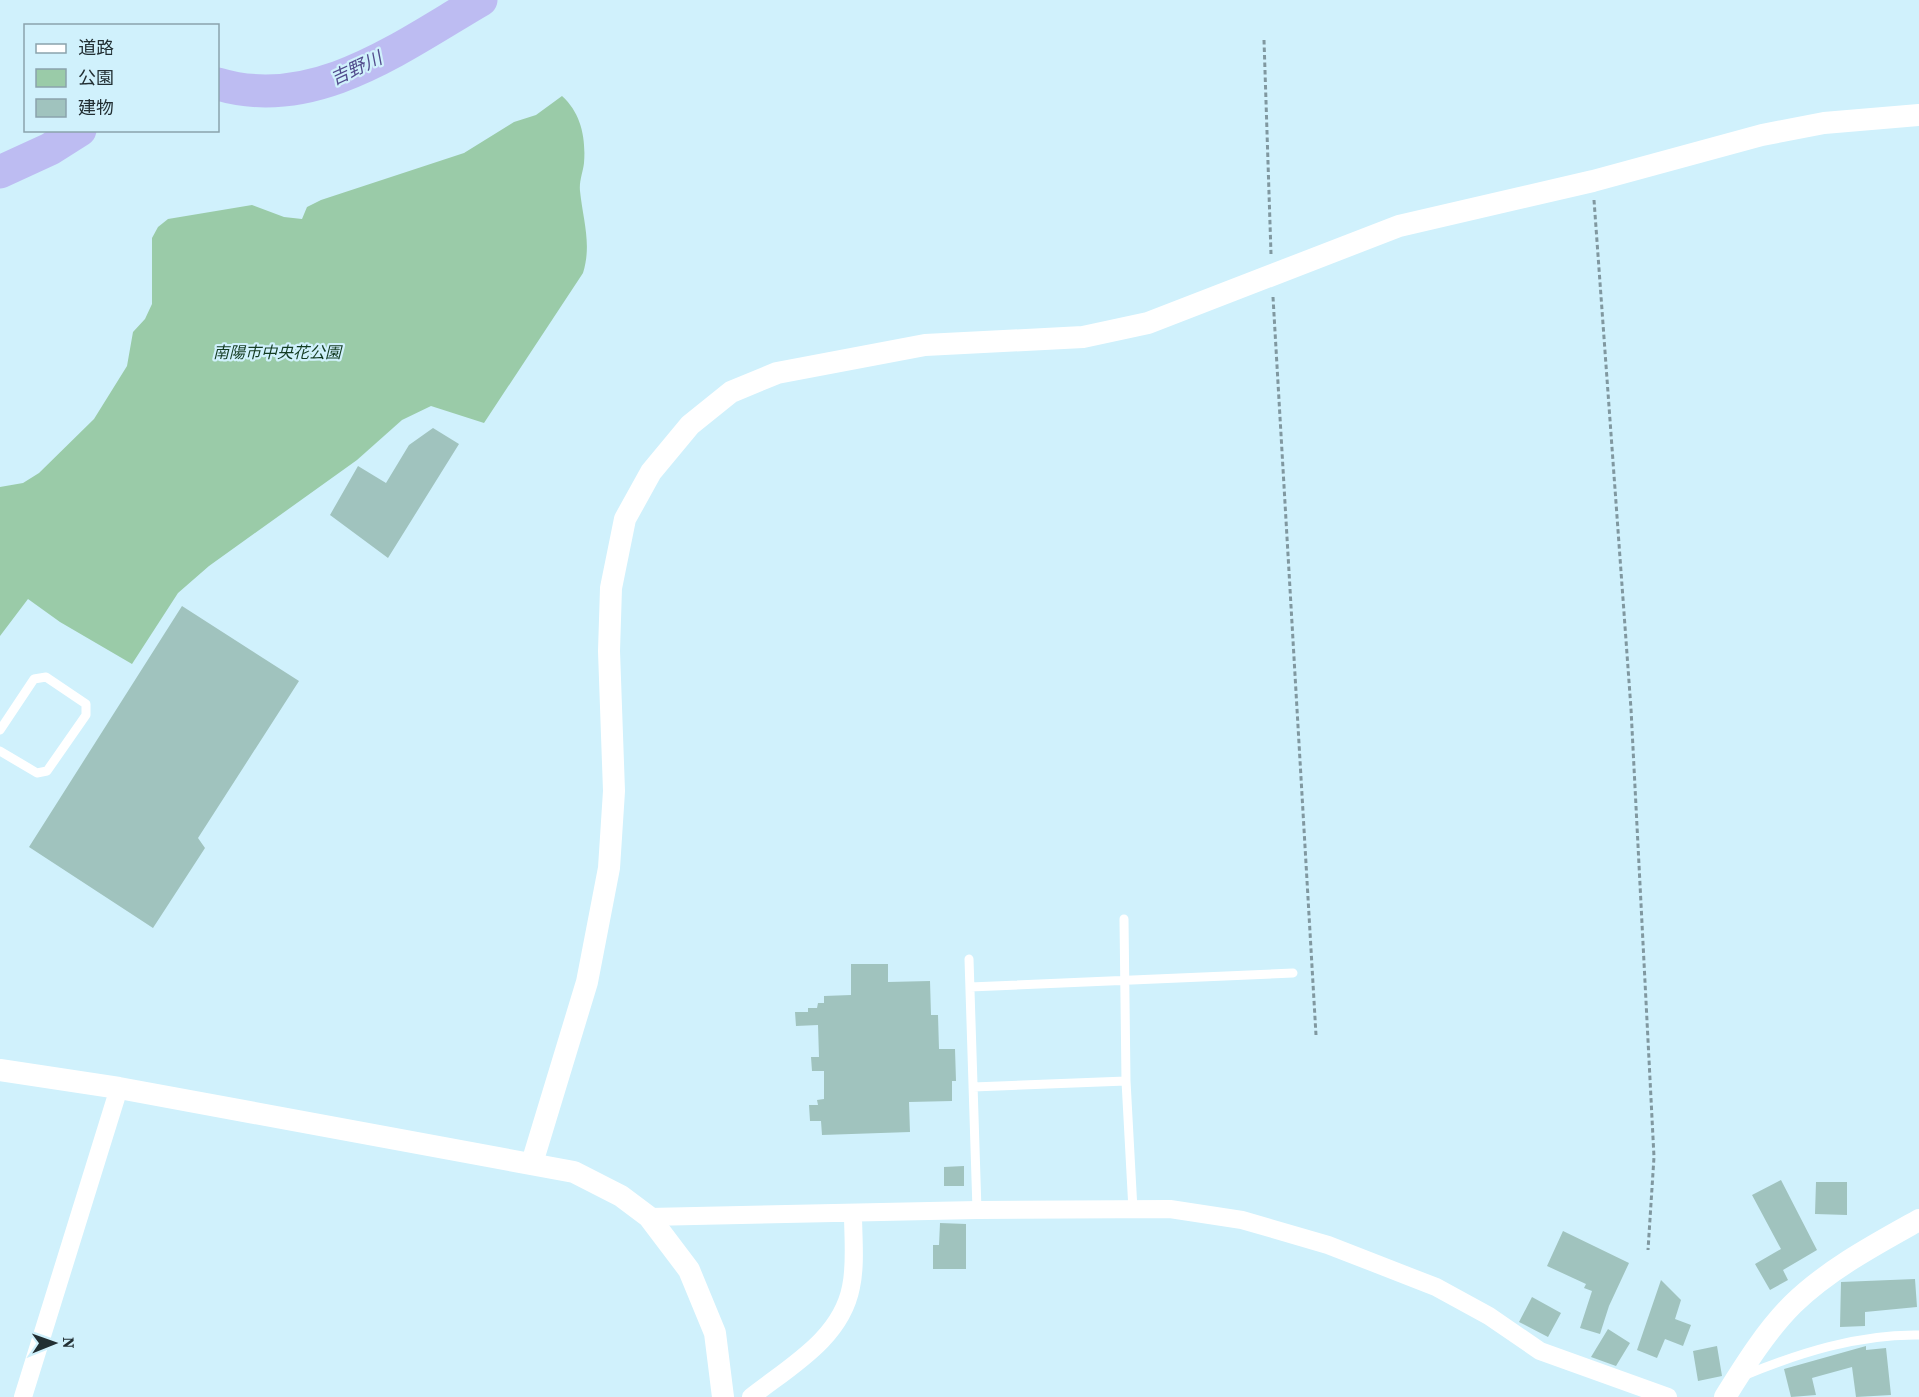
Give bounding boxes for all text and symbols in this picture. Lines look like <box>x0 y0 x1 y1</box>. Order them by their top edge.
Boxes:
legend <box>24 24 219 132</box>
text: 道路 <box>78 35 114 60</box>
water label: 吉野川 <box>326 44 388 91</box>
text: 公園 <box>78 65 114 90</box>
text: 建物 <box>78 95 114 120</box>
park label: 南陽市中央花公園 <box>213 341 343 363</box>
north arrow <box>24 1313 84 1373</box>
text: N <box>58 1337 80 1349</box>

